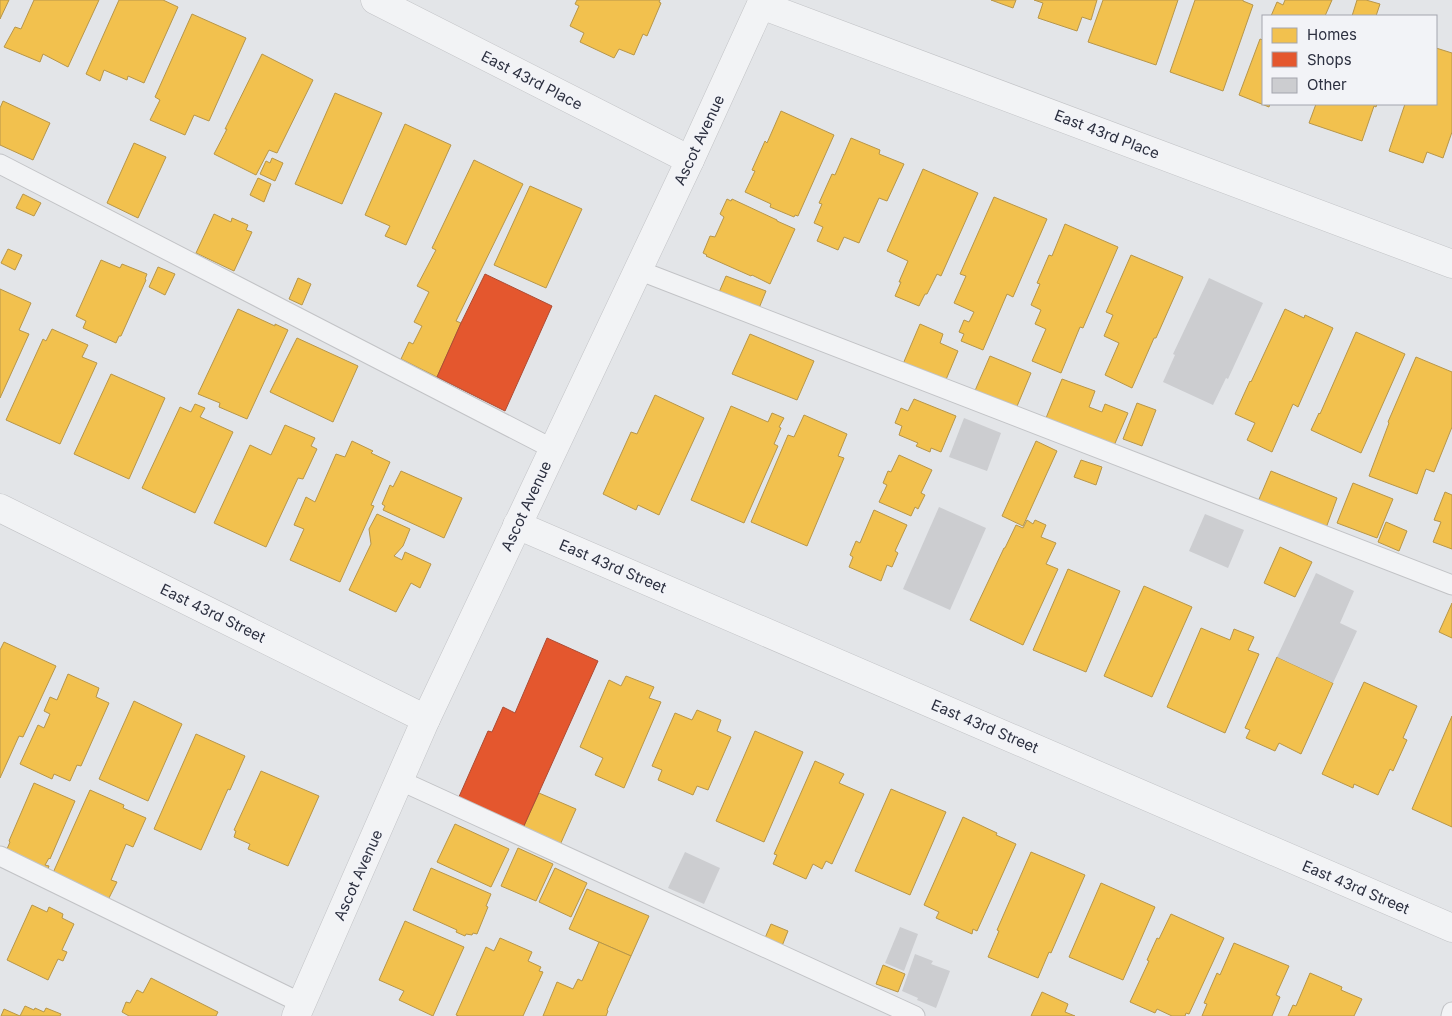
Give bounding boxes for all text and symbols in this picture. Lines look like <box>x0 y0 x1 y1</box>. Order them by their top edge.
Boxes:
legend <box>1262 15 1437 105</box>
text: Homes <box>1307 25 1357 44</box>
street label: East 43rd Place <box>478 46 586 114</box>
text: Shops <box>1307 50 1352 69</box>
text: Other <box>1307 75 1347 94</box>
street label: Ascot Avenue <box>670 92 728 188</box>
street label: East 43rd Place <box>1052 105 1162 163</box>
street label: Ascot Avenue <box>497 458 555 554</box>
street label: East 43rd Street <box>557 535 670 597</box>
street label: East 43rd Street <box>157 579 269 647</box>
street label: East 43rd Street <box>929 695 1042 757</box>
street label: Ascot Avenue <box>329 827 387 923</box>
street label: East 43rd Street <box>1300 856 1413 918</box>

